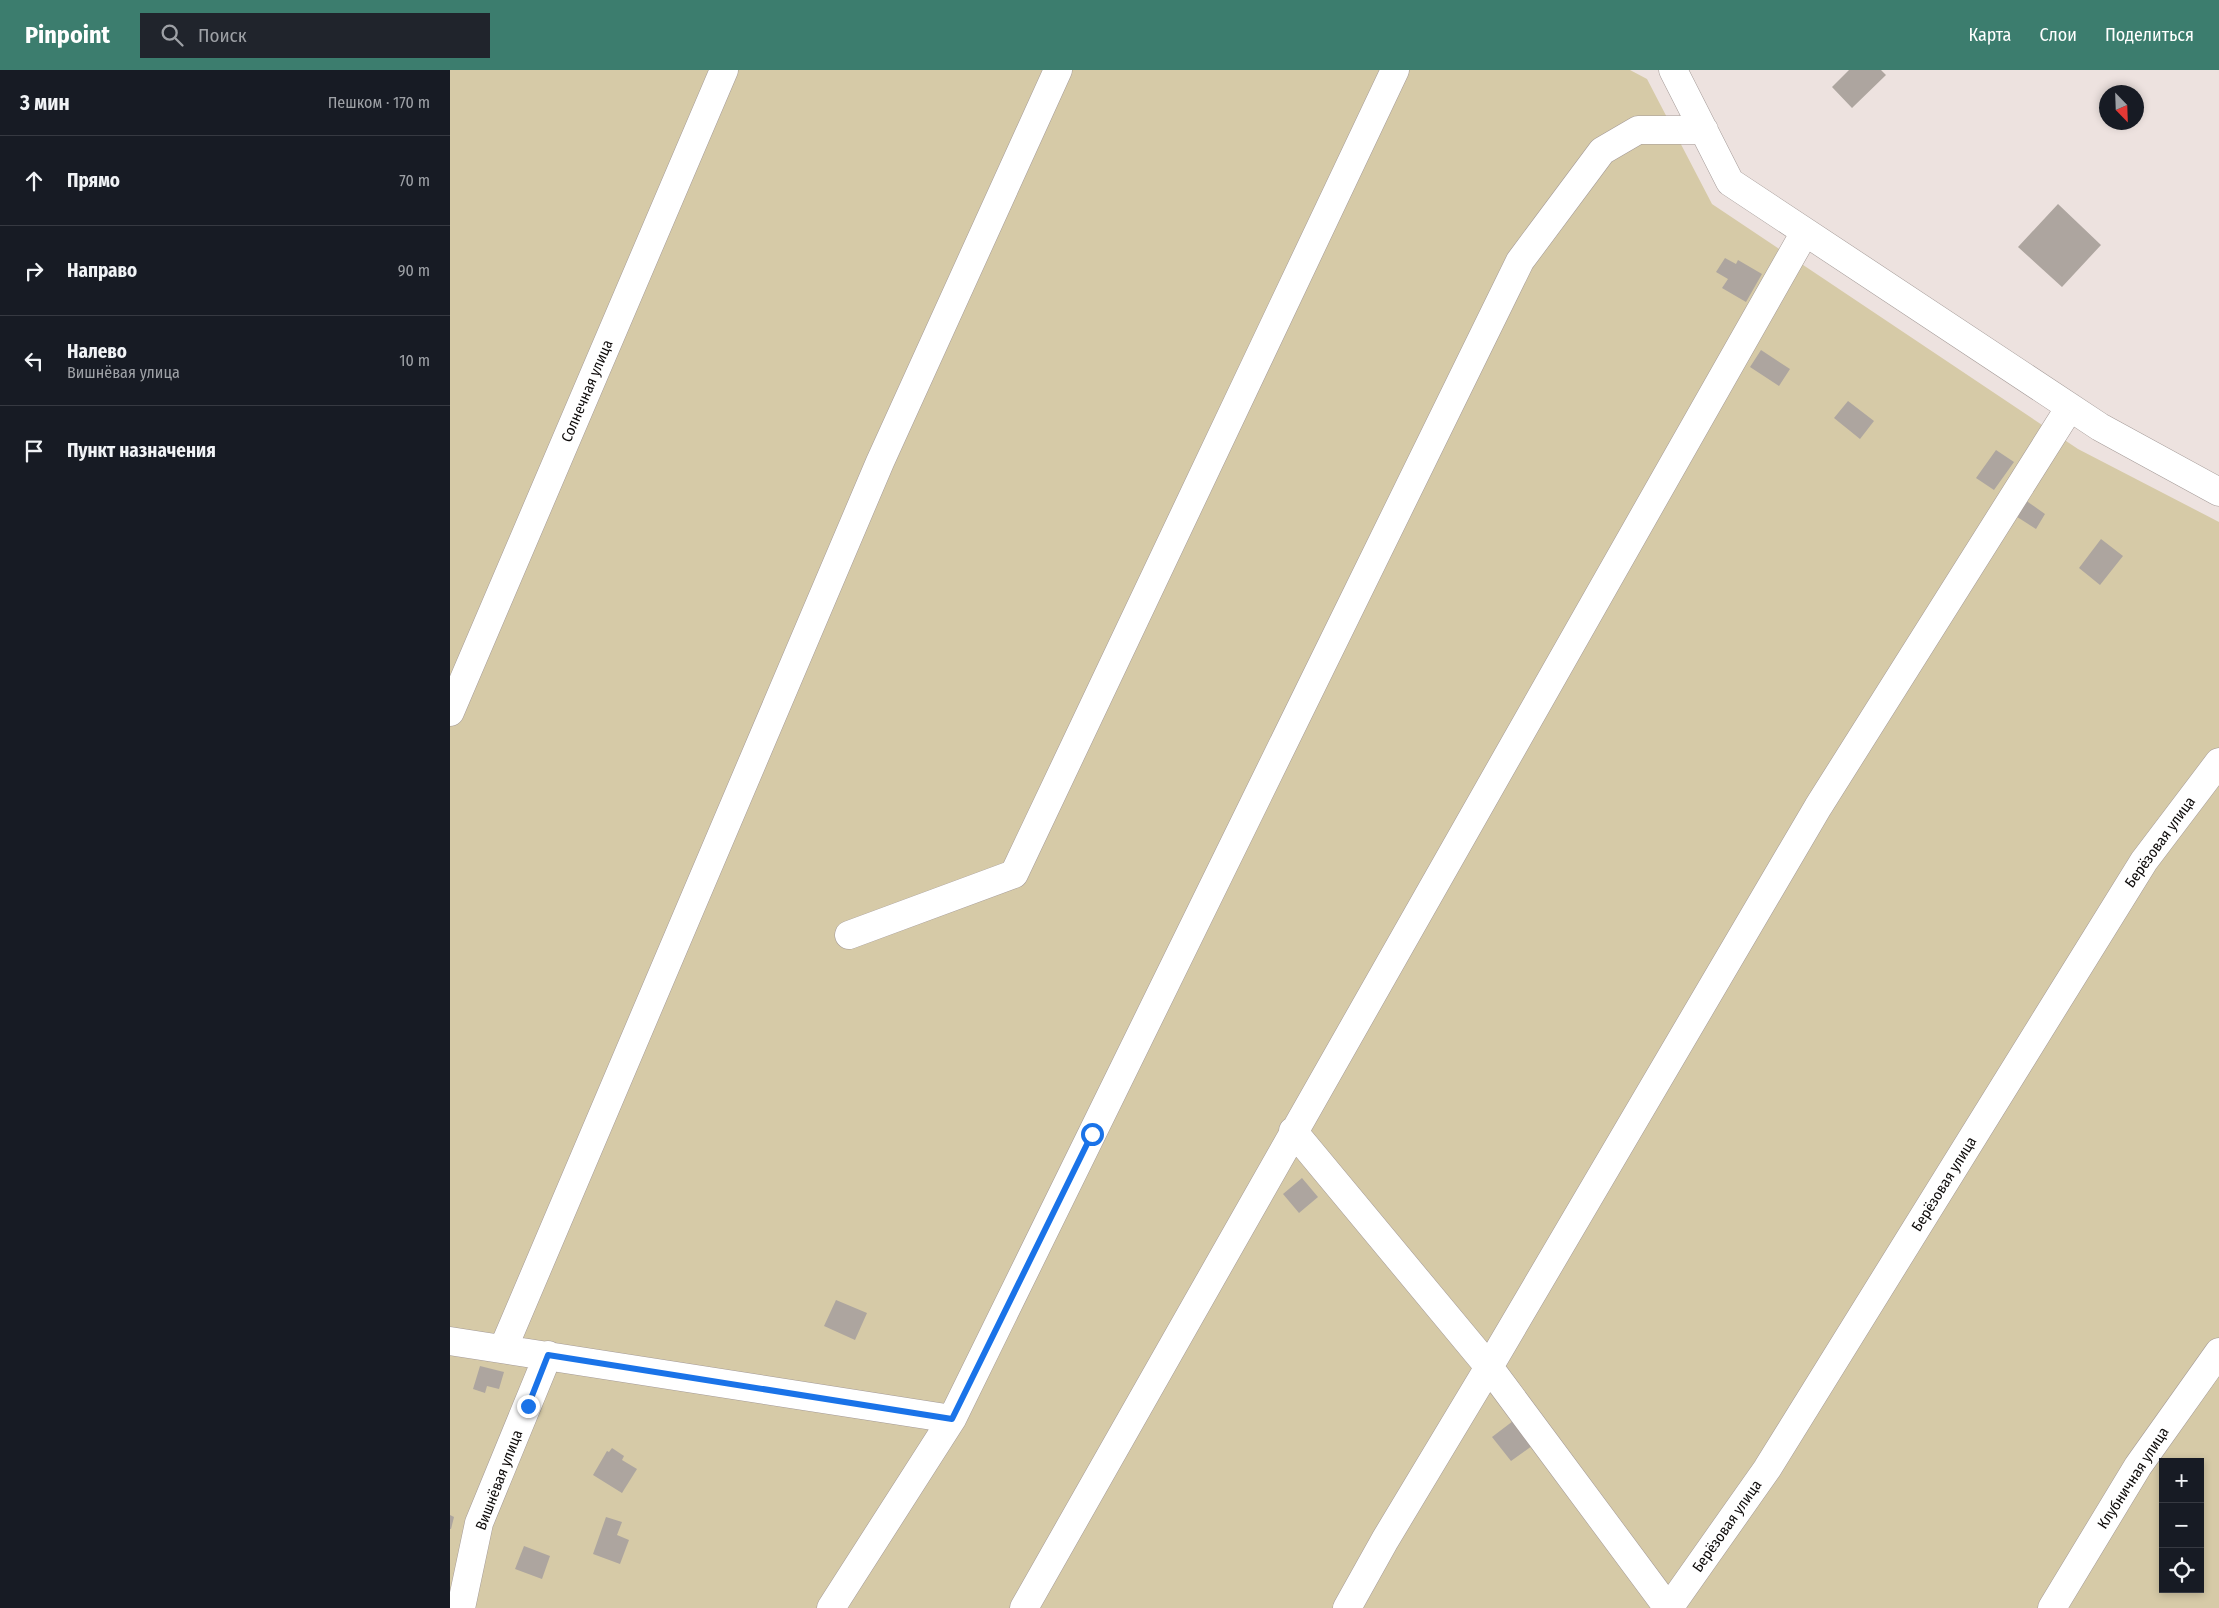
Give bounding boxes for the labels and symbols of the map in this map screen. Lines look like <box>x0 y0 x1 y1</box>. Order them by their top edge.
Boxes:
north arrow <box>2099 85 2144 130</box>
street label: Солнечная улица <box>557 337 617 445</box>
street label: Берёзовая улица <box>2121 793 2199 891</box>
route start <box>1081 1123 1104 1146</box>
street label: Берёзовая улица <box>1908 1133 1980 1235</box>
route end <box>517 1395 540 1418</box>
street label: Клубничная улица <box>2093 1424 2173 1532</box>
street label: Вишнёвая улица <box>472 1427 526 1533</box>
street label: Берёзовая улица <box>1689 1477 1765 1575</box>

